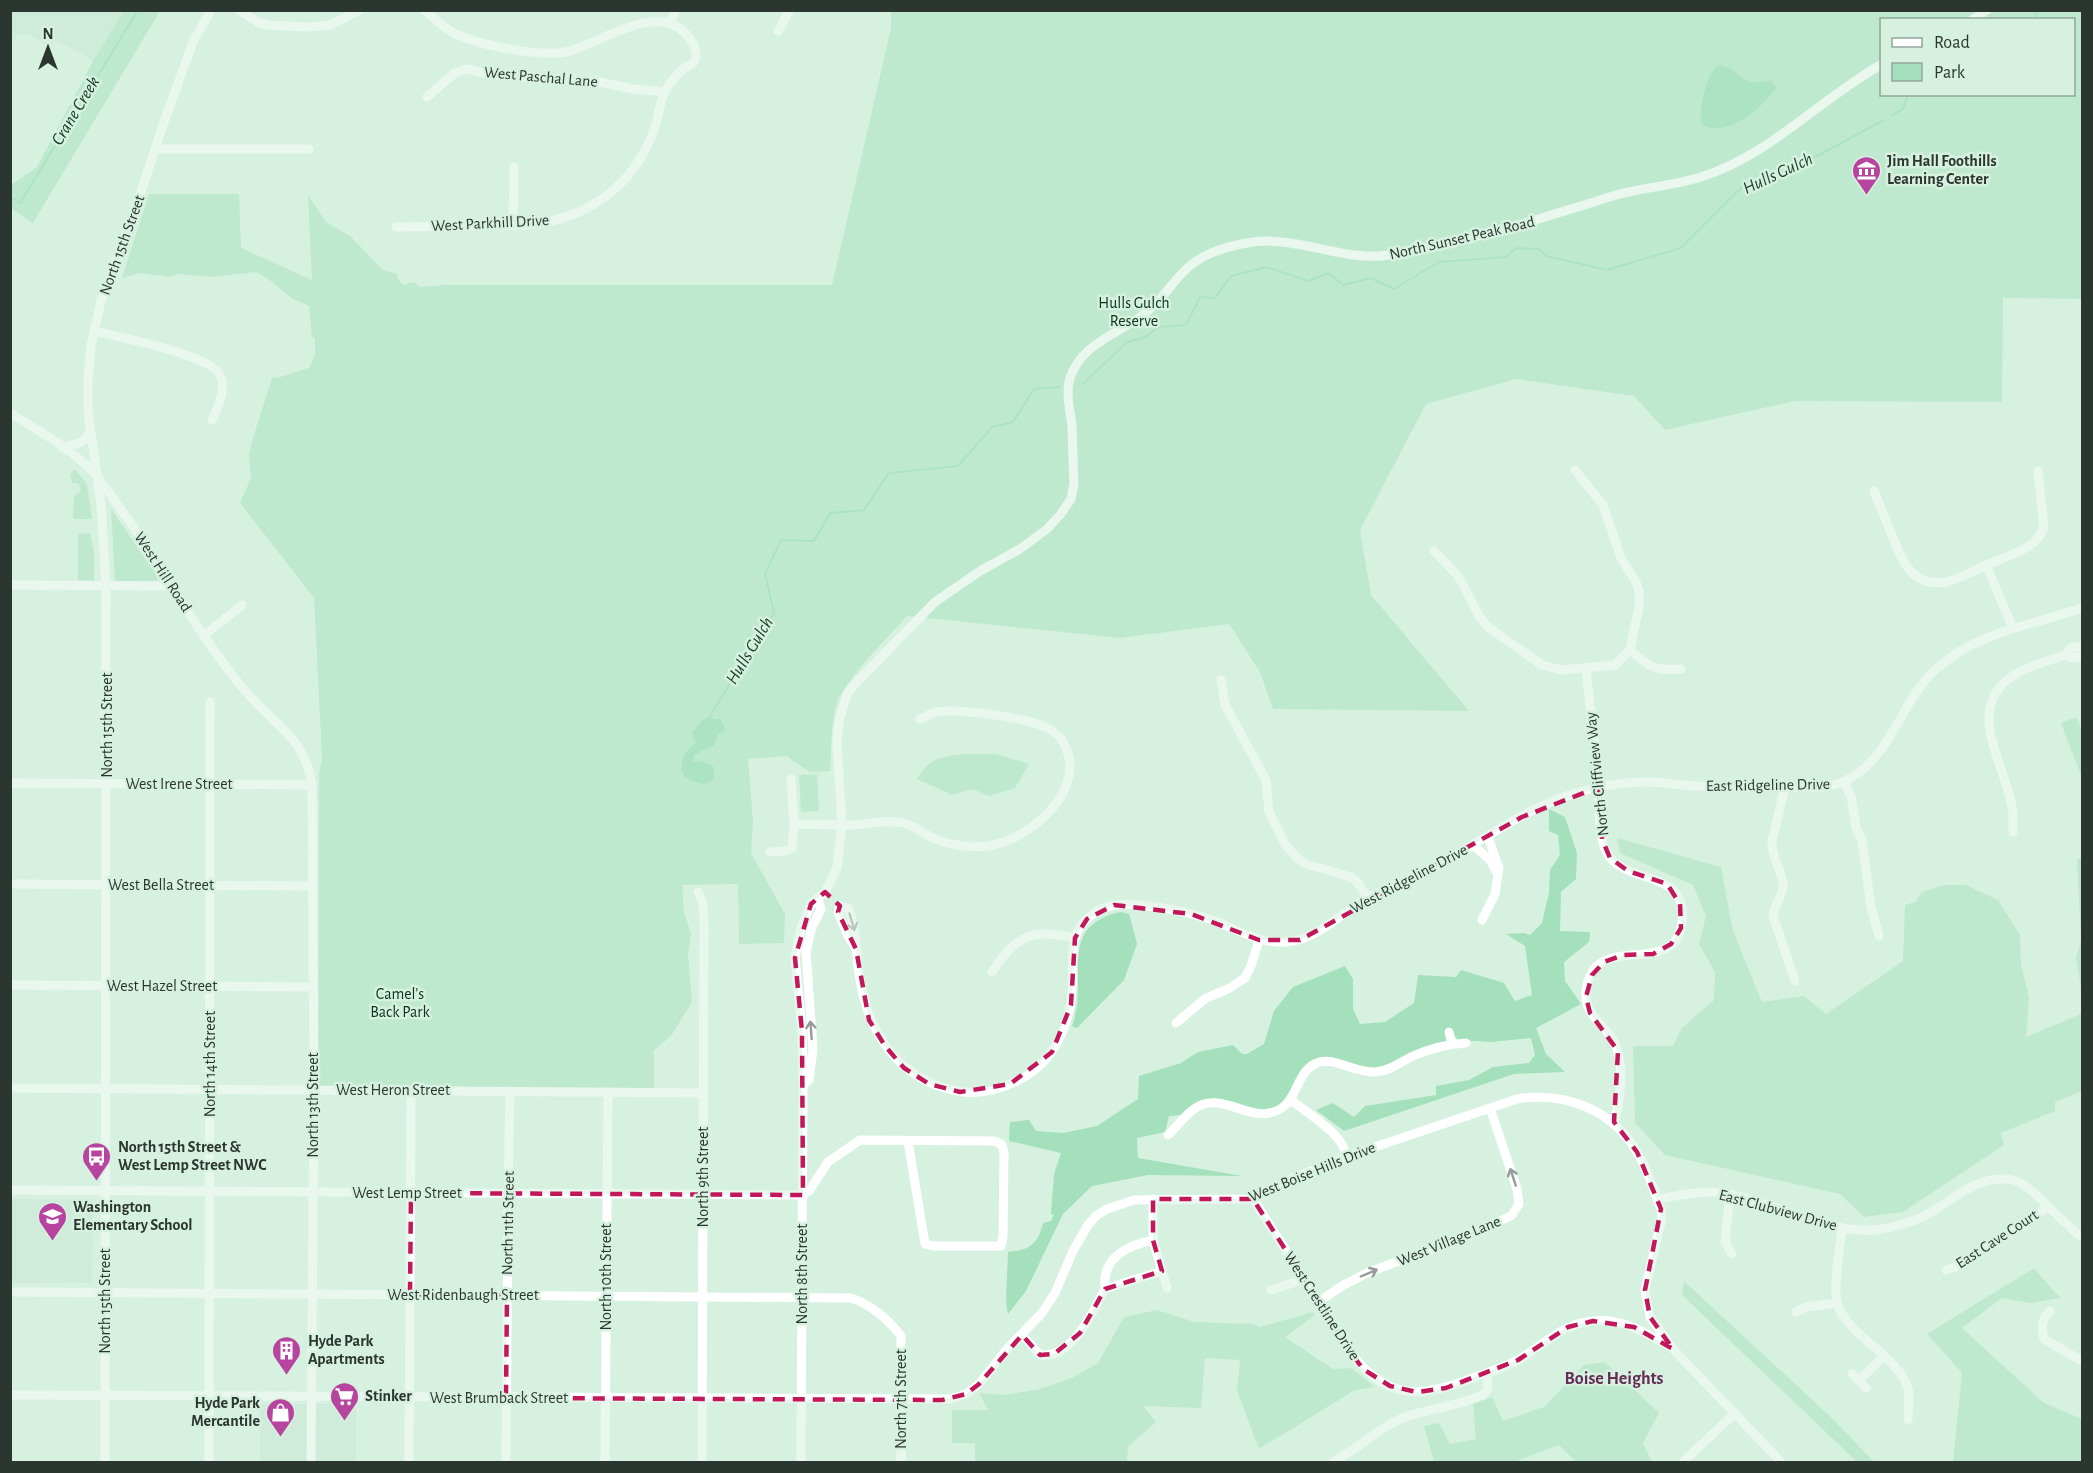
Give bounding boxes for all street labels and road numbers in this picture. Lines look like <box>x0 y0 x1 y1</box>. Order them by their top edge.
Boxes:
street label: West Paschal Lane <box>484 64 598 90</box>
street label: North 15th Street <box>96 193 148 297</box>
street label: West Parkhill Drive <box>431 212 549 234</box>
street label: North Sunset Peak Road <box>1388 213 1536 263</box>
street label: West Hill Road <box>131 529 195 615</box>
street label: North 15th Street <box>99 672 115 778</box>
street label: North Cliffview Way <box>1583 711 1612 837</box>
street label: West Irene Street <box>125 776 233 792</box>
street label: East Ridgeline Drive <box>1706 776 1830 794</box>
street label: West Ridgeline Drive <box>1348 841 1470 917</box>
street label: West Bella Street <box>108 877 214 893</box>
street label: West Hazel Street <box>107 978 217 994</box>
street label: North 14th Street <box>202 1011 218 1117</box>
street label: North 13th Street <box>305 1052 321 1158</box>
street label: West Heron Street <box>336 1082 450 1098</box>
street label: North 9th Street <box>695 1127 711 1227</box>
street label: West Boise Hills Drive <box>1246 1139 1378 1205</box>
street label: North 11th Street <box>499 1171 517 1275</box>
street label: West Lemp Street <box>352 1185 462 1201</box>
street label: East Clubview Drive <box>1717 1187 1839 1233</box>
street label: East Cave Court <box>1953 1207 2041 1271</box>
street label: West Village Lane <box>1395 1213 1503 1269</box>
street label: North 10th Street <box>598 1223 614 1331</box>
street label: North 8th Street <box>794 1224 810 1324</box>
street label: North 15th Street <box>97 1248 113 1354</box>
street label: West Crestline Drive <box>1281 1249 1363 1363</box>
street label: West Ridenbaugh Street <box>387 1287 539 1303</box>
street label: North 7th Street <box>893 1349 909 1449</box>
street label: West Brumback Street <box>430 1390 568 1406</box>

